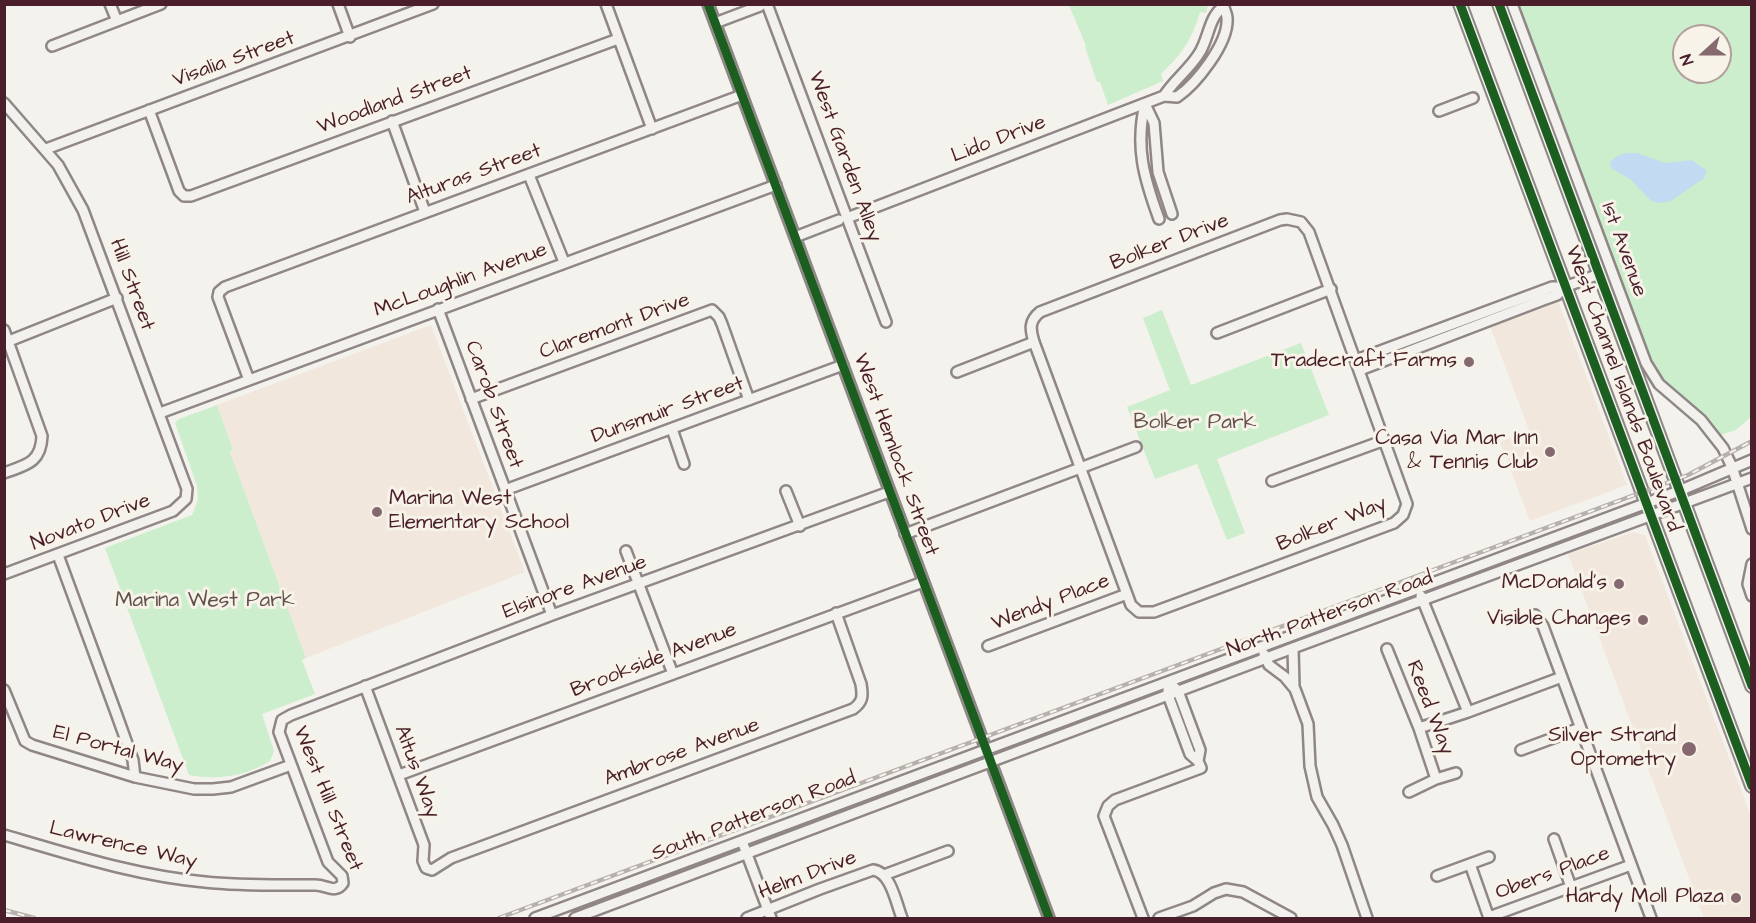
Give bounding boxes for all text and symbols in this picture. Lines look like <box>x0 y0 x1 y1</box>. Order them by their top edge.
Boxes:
north arrow <box>1672 24 1732 84</box>
street label: Visalia Street <box>170 26 298 94</box>
text: N <box>1675 51 1699 68</box>
street label: Woodland Street <box>314 61 476 141</box>
street label: West Garden Alley <box>801 68 887 246</box>
street label: Lido Drive <box>948 110 1050 170</box>
street label: Alturas Street <box>403 139 545 211</box>
street label: 1st Avenue <box>1594 199 1652 301</box>
street label: Bolker Drive <box>1107 209 1233 277</box>
street label: Hill Street <box>103 236 159 334</box>
street label: McLoughlin Avenue <box>371 238 551 324</box>
street label: West Channel Islands Boulevard <box>1558 243 1686 535</box>
street label: Claremont Drive <box>536 288 694 366</box>
street label: Carob Street <box>458 338 528 472</box>
place label: Tradecraft Farms <box>1271 349 1457 375</box>
street label: West Hemlock Street <box>847 350 943 560</box>
marker: Tradecraft Farms <box>1462 355 1476 369</box>
street label: Dunsmuir Street <box>588 372 748 450</box>
park label: Bolker Park <box>1134 411 1256 437</box>
place label: Casa Via Mar Inn & Tennis Club <box>1375 427 1538 477</box>
marker: Casa Via Mar Inn & Tennis Club <box>1543 445 1557 459</box>
place label: Marina West Elementary School <box>389 487 569 537</box>
street label: Novato Drive <box>28 489 154 557</box>
street label: Bolker Way <box>1273 492 1391 558</box>
marker: Marina West Elementary School <box>370 505 384 519</box>
street label: Elsinore Avenue <box>500 550 650 626</box>
street label: North Patterson Road <box>1224 566 1436 664</box>
street label: Wendy Place <box>988 569 1114 637</box>
place label: McDonald's <box>1502 571 1607 597</box>
marker: McDonald's <box>1612 577 1626 591</box>
park label: Marina West Park <box>115 589 295 615</box>
place label: Visible Changes <box>1487 607 1631 633</box>
marker: Visible Changes <box>1636 613 1650 627</box>
street label: Brookside Avenue <box>568 618 740 704</box>
street label: Reed Way <box>1400 657 1458 759</box>
street label: Ambrose Avenue <box>601 713 763 793</box>
street label: El Portal Way <box>50 721 186 779</box>
street label: Altus Way <box>388 722 444 822</box>
street label: West Hill Street <box>286 723 368 875</box>
place label: Silver Strand Optometry <box>1548 724 1676 774</box>
marker: Silver Strand Optometry <box>1680 740 1698 758</box>
street label: South Patterson Road <box>648 766 860 868</box>
street label: Lawrence Way <box>47 817 199 875</box>
street label: Obers Place <box>1492 842 1614 906</box>
street label: Helm Drive <box>756 846 860 906</box>
place label: Hardy Moll Plaza <box>1566 885 1724 911</box>
marker: Hardy Moll Plaza <box>1729 891 1743 905</box>

